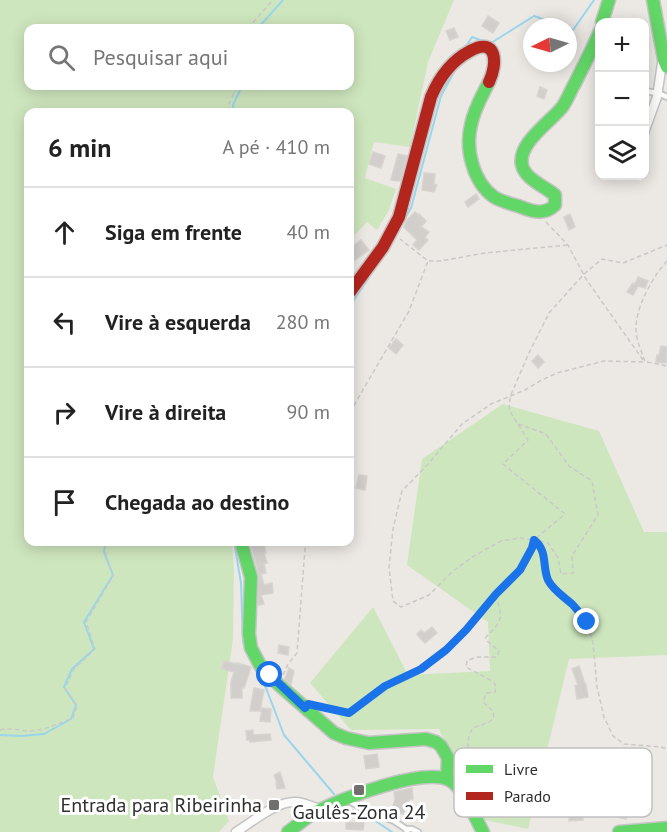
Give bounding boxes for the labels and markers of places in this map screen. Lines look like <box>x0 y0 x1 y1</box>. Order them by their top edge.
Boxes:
marker: Gaulês-Zona 24 <box>352 783 366 797</box>
place label: Entrada para Ribeirinha <box>60 792 262 818</box>
marker: Entrada para Ribeirinha <box>267 798 281 812</box>
place label: Gaulês-Zona 24 <box>293 799 426 825</box>

